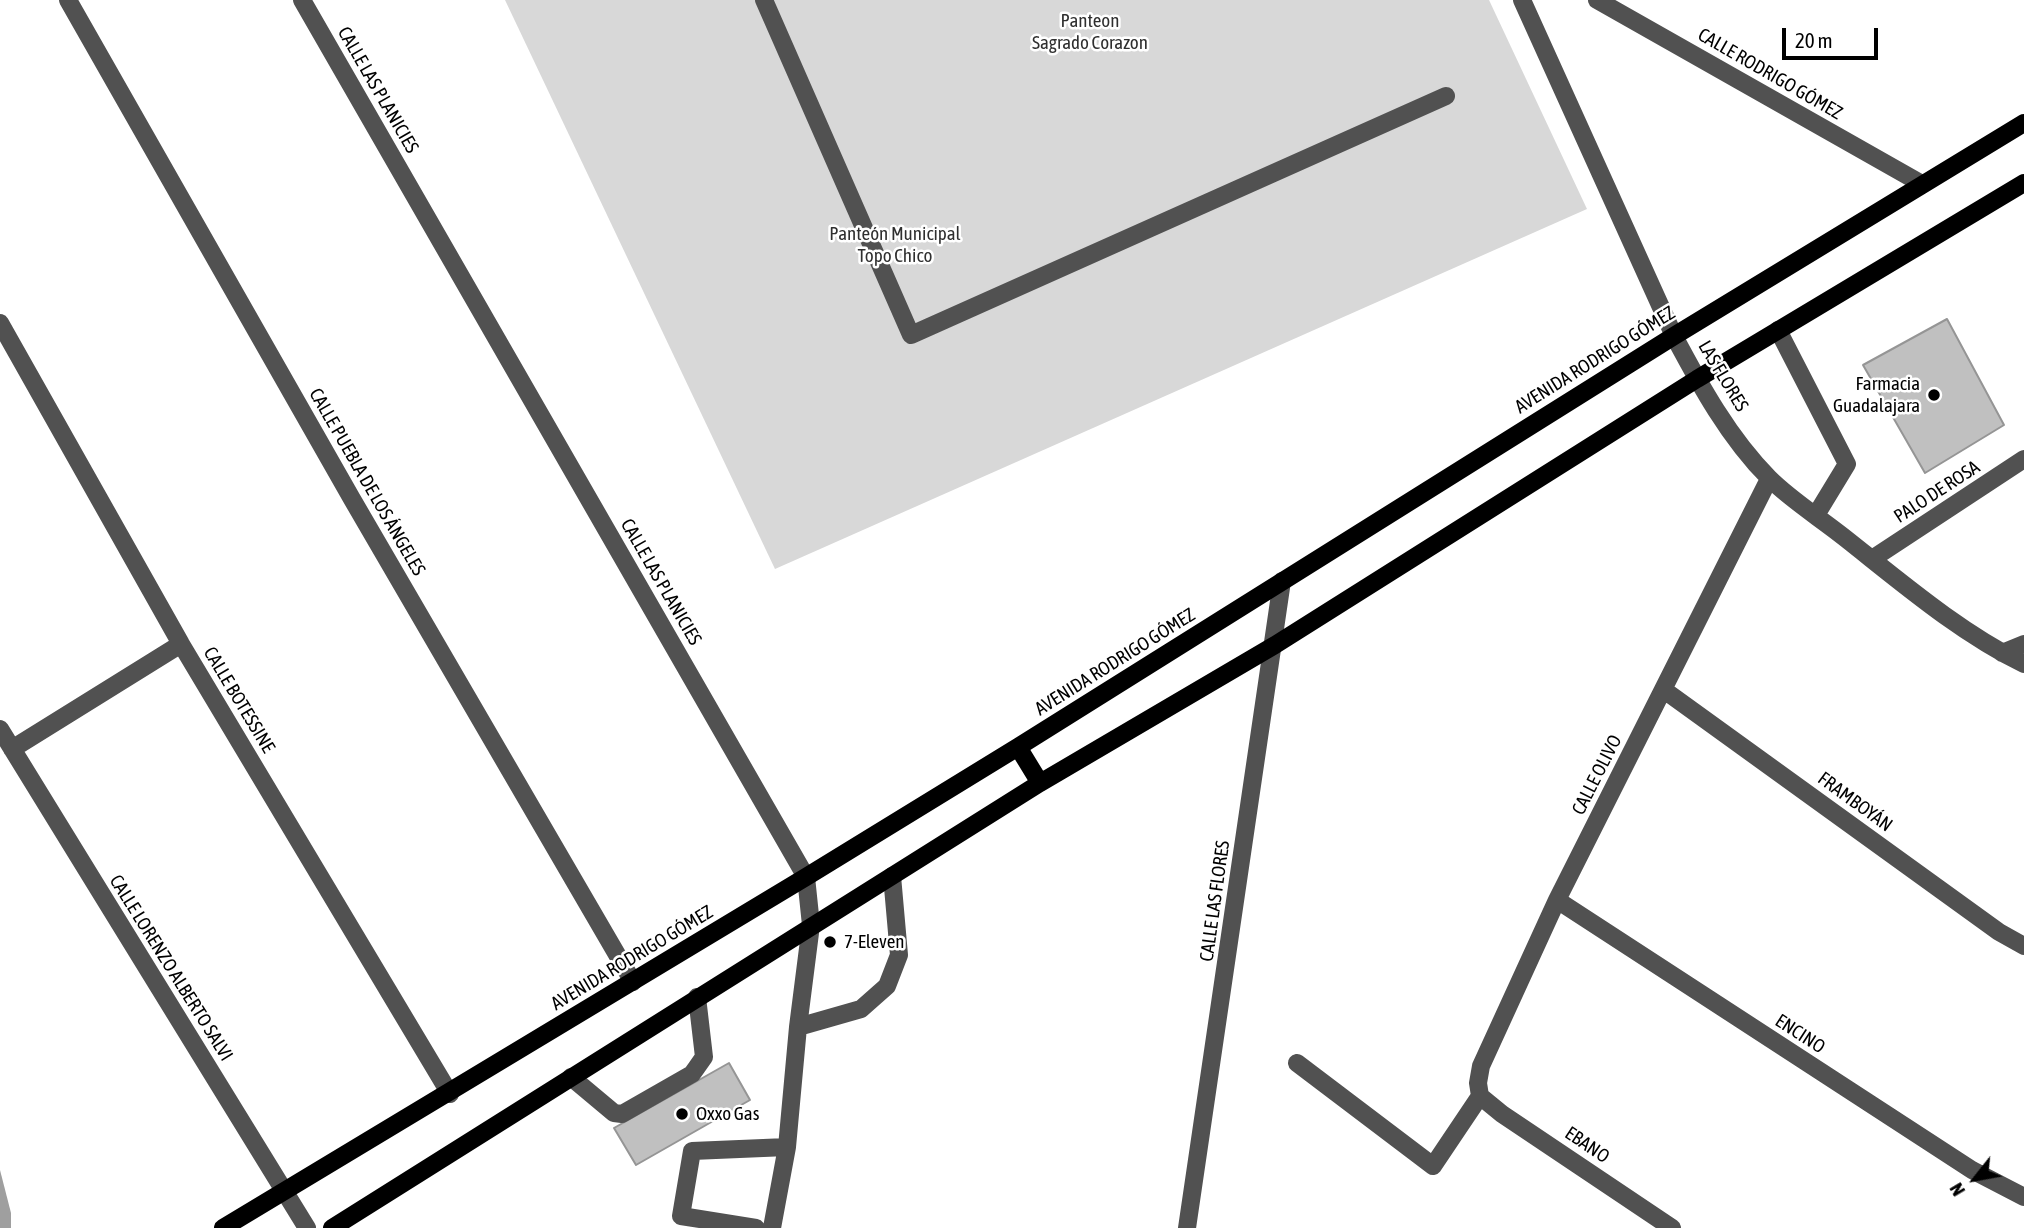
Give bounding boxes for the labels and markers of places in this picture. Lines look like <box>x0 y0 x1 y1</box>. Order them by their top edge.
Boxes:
place label: Farmacia Guadalajara <box>1833 373 1920 417</box>
marker: Farmacia Guadalajara <box>1926 387 1942 403</box>
place label: 7-Eleven <box>844 931 905 953</box>
marker: 7-Eleven <box>822 934 838 950</box>
place label: Oxxo Gas <box>696 1103 759 1125</box>
marker: Oxxo Gas <box>674 1106 690 1122</box>

